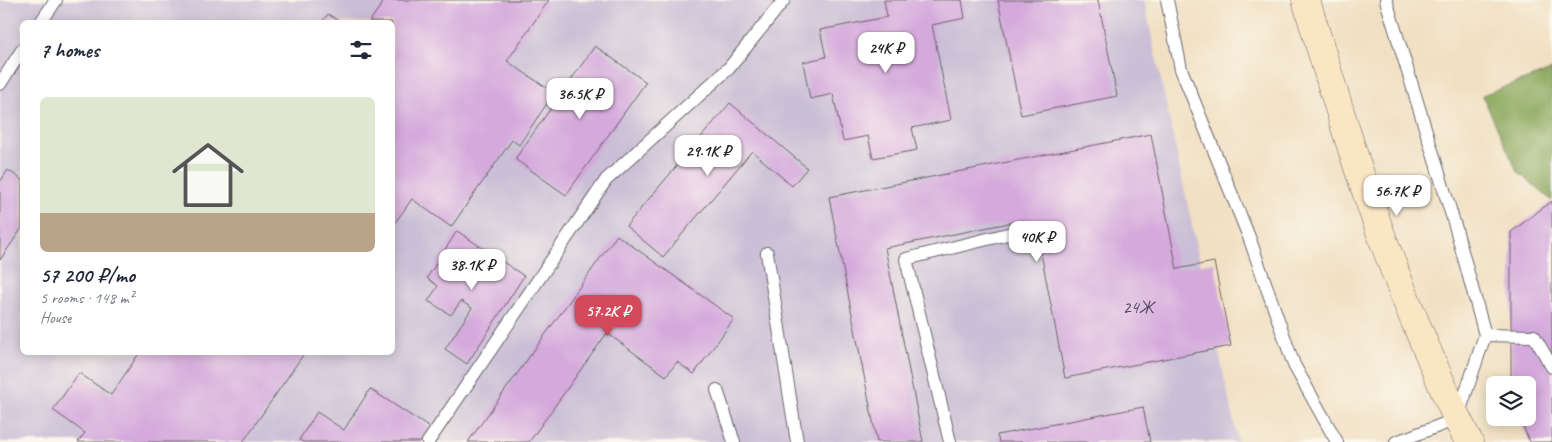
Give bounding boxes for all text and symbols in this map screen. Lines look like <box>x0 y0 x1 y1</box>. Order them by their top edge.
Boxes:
pin: 24K ₽ <box>851 32 921 74</box>
icon: filters <box>347 36 375 64</box>
text: 7 homes <box>40 37 99 63</box>
text: 24K ₽ <box>869 38 903 58</box>
pin: 36.5K ₽ <box>534 78 626 120</box>
text: 36.5K ₽ <box>557 84 603 104</box>
icon: home <box>163 130 253 220</box>
pin: 29.1K ₽ <box>662 134 754 177</box>
text: 29.1K ₽ <box>686 141 730 161</box>
pin: 56.7K ₽ <box>1351 174 1443 217</box>
text: 56.7K ₽ <box>1374 181 1420 201</box>
pin: 40K ₽ <box>1002 220 1072 263</box>
text: 40K ₽ <box>1020 227 1054 247</box>
pin: 38.1K ₽ <box>426 248 518 291</box>
text: 38.1K ₽ <box>449 255 495 275</box>
text: 57 200 ₽/mo <box>40 262 135 288</box>
text: 5 rooms · 148 m² <box>40 288 134 308</box>
pin: 57.2K ₽ <box>562 294 654 337</box>
house number: 24Ж <box>1122 296 1156 318</box>
text: 57.2K ₽ <box>586 301 630 321</box>
text: House <box>40 308 71 328</box>
map controls <box>1486 376 1536 426</box>
button: layers <box>1486 376 1536 426</box>

